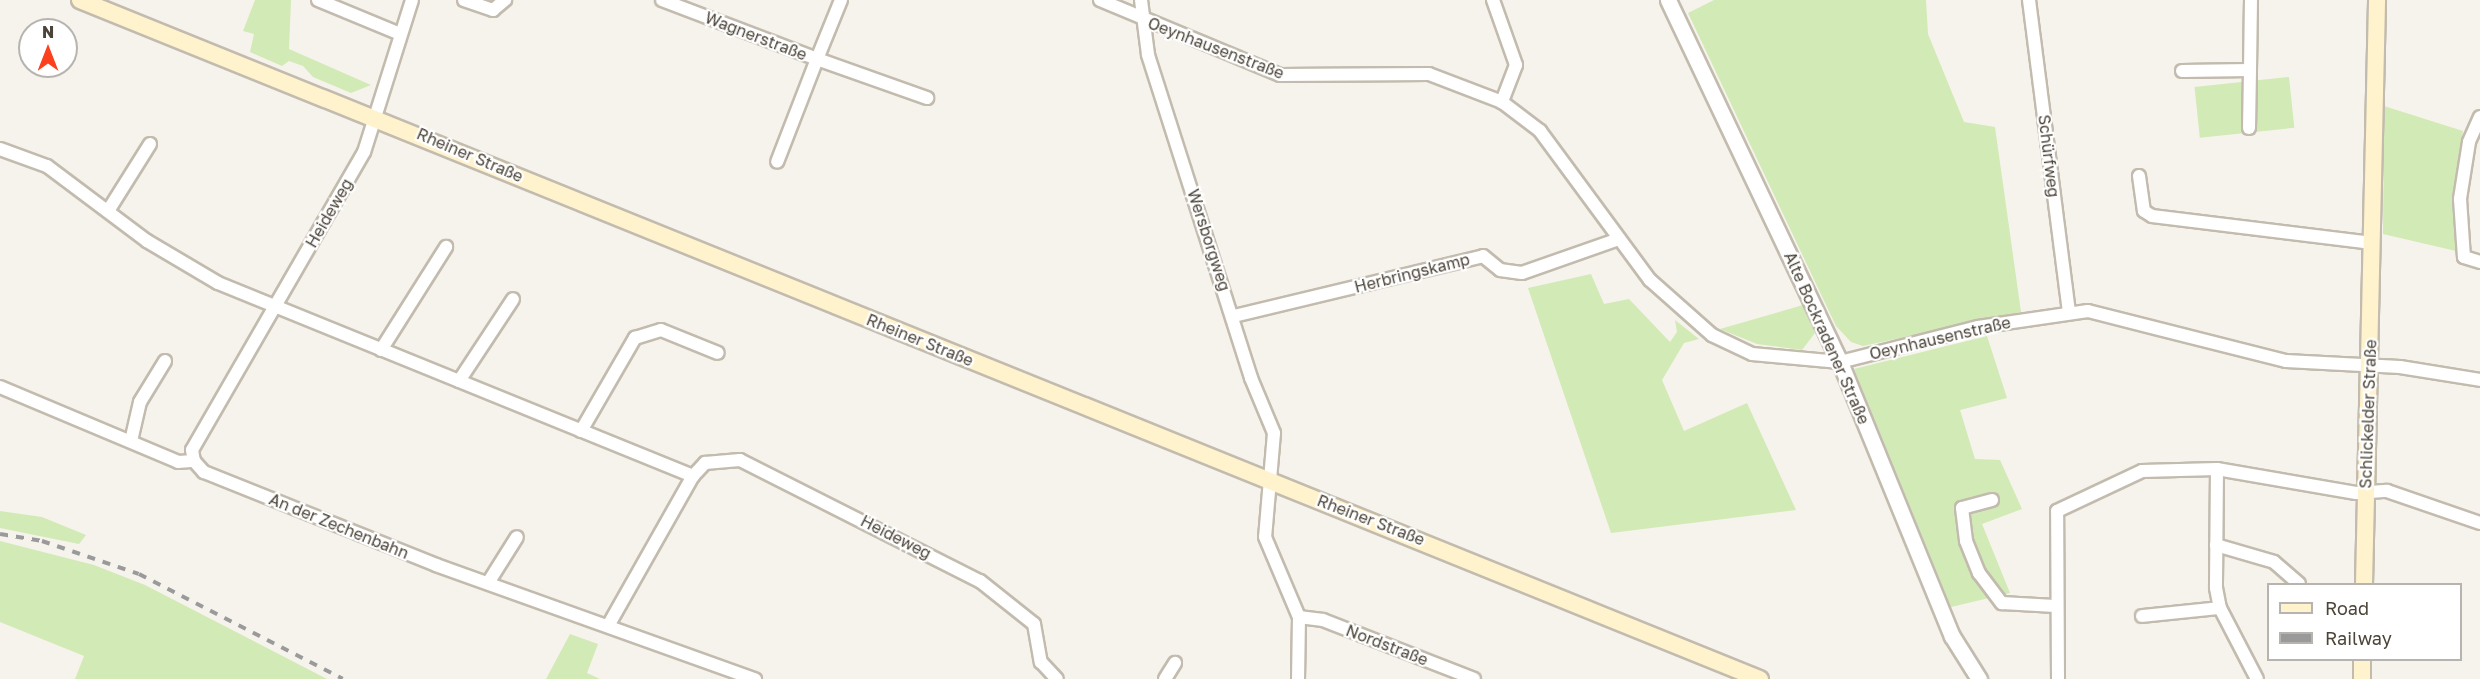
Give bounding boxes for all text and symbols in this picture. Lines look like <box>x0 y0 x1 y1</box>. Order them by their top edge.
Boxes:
street label: Wagnerstraße <box>702 8 810 64</box>
street label: Oeynhausenstraße <box>1145 13 1287 83</box>
north arrow <box>18 18 78 78</box>
text: N <box>42 22 54 42</box>
street label: Schürfweg <box>2034 114 2064 198</box>
street label: Rheiner Straße <box>414 124 526 186</box>
street label: Heideweg <box>302 175 356 251</box>
street label: Wersborgweg <box>1183 187 1235 293</box>
street label: Herbringskamp <box>1352 249 1472 297</box>
street label: Alte Bockradener Straße <box>1780 249 1874 427</box>
street label: Rheiner Straße <box>864 310 976 370</box>
street label: Oeynhausenstraße <box>1868 312 2012 364</box>
street label: Schlickelder Straße <box>2356 339 2380 489</box>
street label: An der Zechenbahn <box>266 489 412 563</box>
street label: Rheiner Straße <box>1315 491 1427 549</box>
street label: Heideweg <box>858 511 934 563</box>
legend <box>2267 583 2462 661</box>
text: Road <box>2325 597 2369 619</box>
street label: Nordstraße <box>1343 621 1431 669</box>
text: Railway <box>2325 627 2392 649</box>

